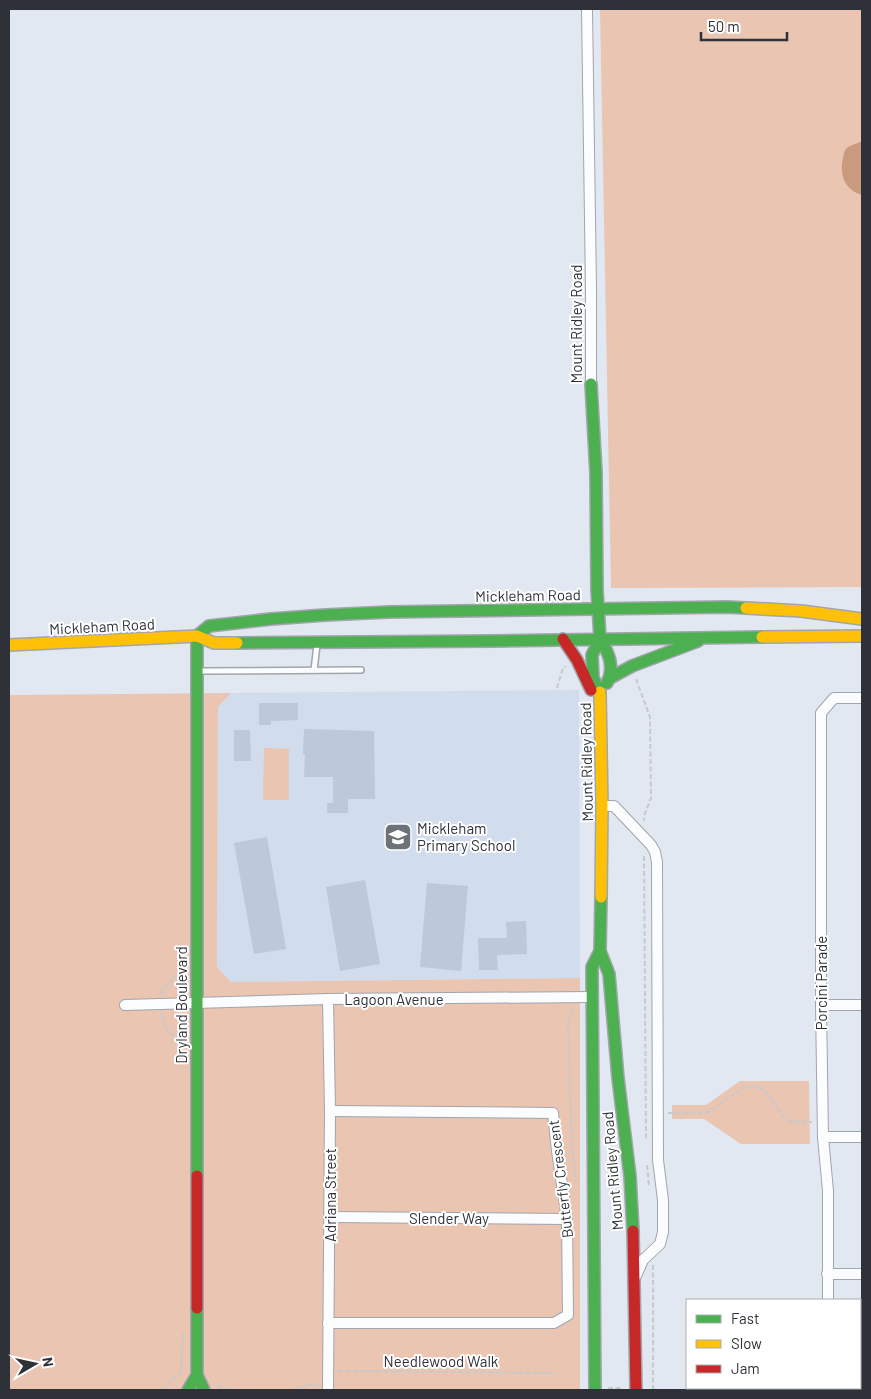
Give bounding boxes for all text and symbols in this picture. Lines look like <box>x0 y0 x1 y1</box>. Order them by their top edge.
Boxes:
scale bar <box>701 10 787 42</box>
text: 50 m <box>708 17 740 35</box>
street label: Mount Ridley Road <box>567 264 585 384</box>
street label: Mickleham Road <box>475 585 581 605</box>
street label: Mickleham Road <box>49 614 155 638</box>
street label: Mount Ridley Road <box>576 702 596 822</box>
place label: Mickleham Primary School <box>417 819 515 854</box>
school or university icon: Mickleham Primary School <box>383 822 413 852</box>
street label: Porcini Parade <box>812 936 830 1030</box>
street label: Dryland Boulevard <box>172 946 190 1064</box>
street label: Lagoon Avenue <box>344 990 444 1008</box>
street label: Mount Ridley Road <box>598 1111 626 1231</box>
street label: Butterfly Crescent <box>544 1119 576 1239</box>
street label: Adriana Street <box>321 1148 339 1242</box>
street label: Slender Way <box>409 1209 489 1227</box>
legend <box>686 1299 861 1389</box>
text: Fast <box>731 1309 759 1327</box>
text: Slow <box>731 1334 762 1352</box>
north arrow <box>10 1339 60 1389</box>
street label: Needlewood Walk <box>384 1352 499 1370</box>
text: N <box>39 1356 57 1368</box>
text: Jam <box>731 1359 760 1377</box>

